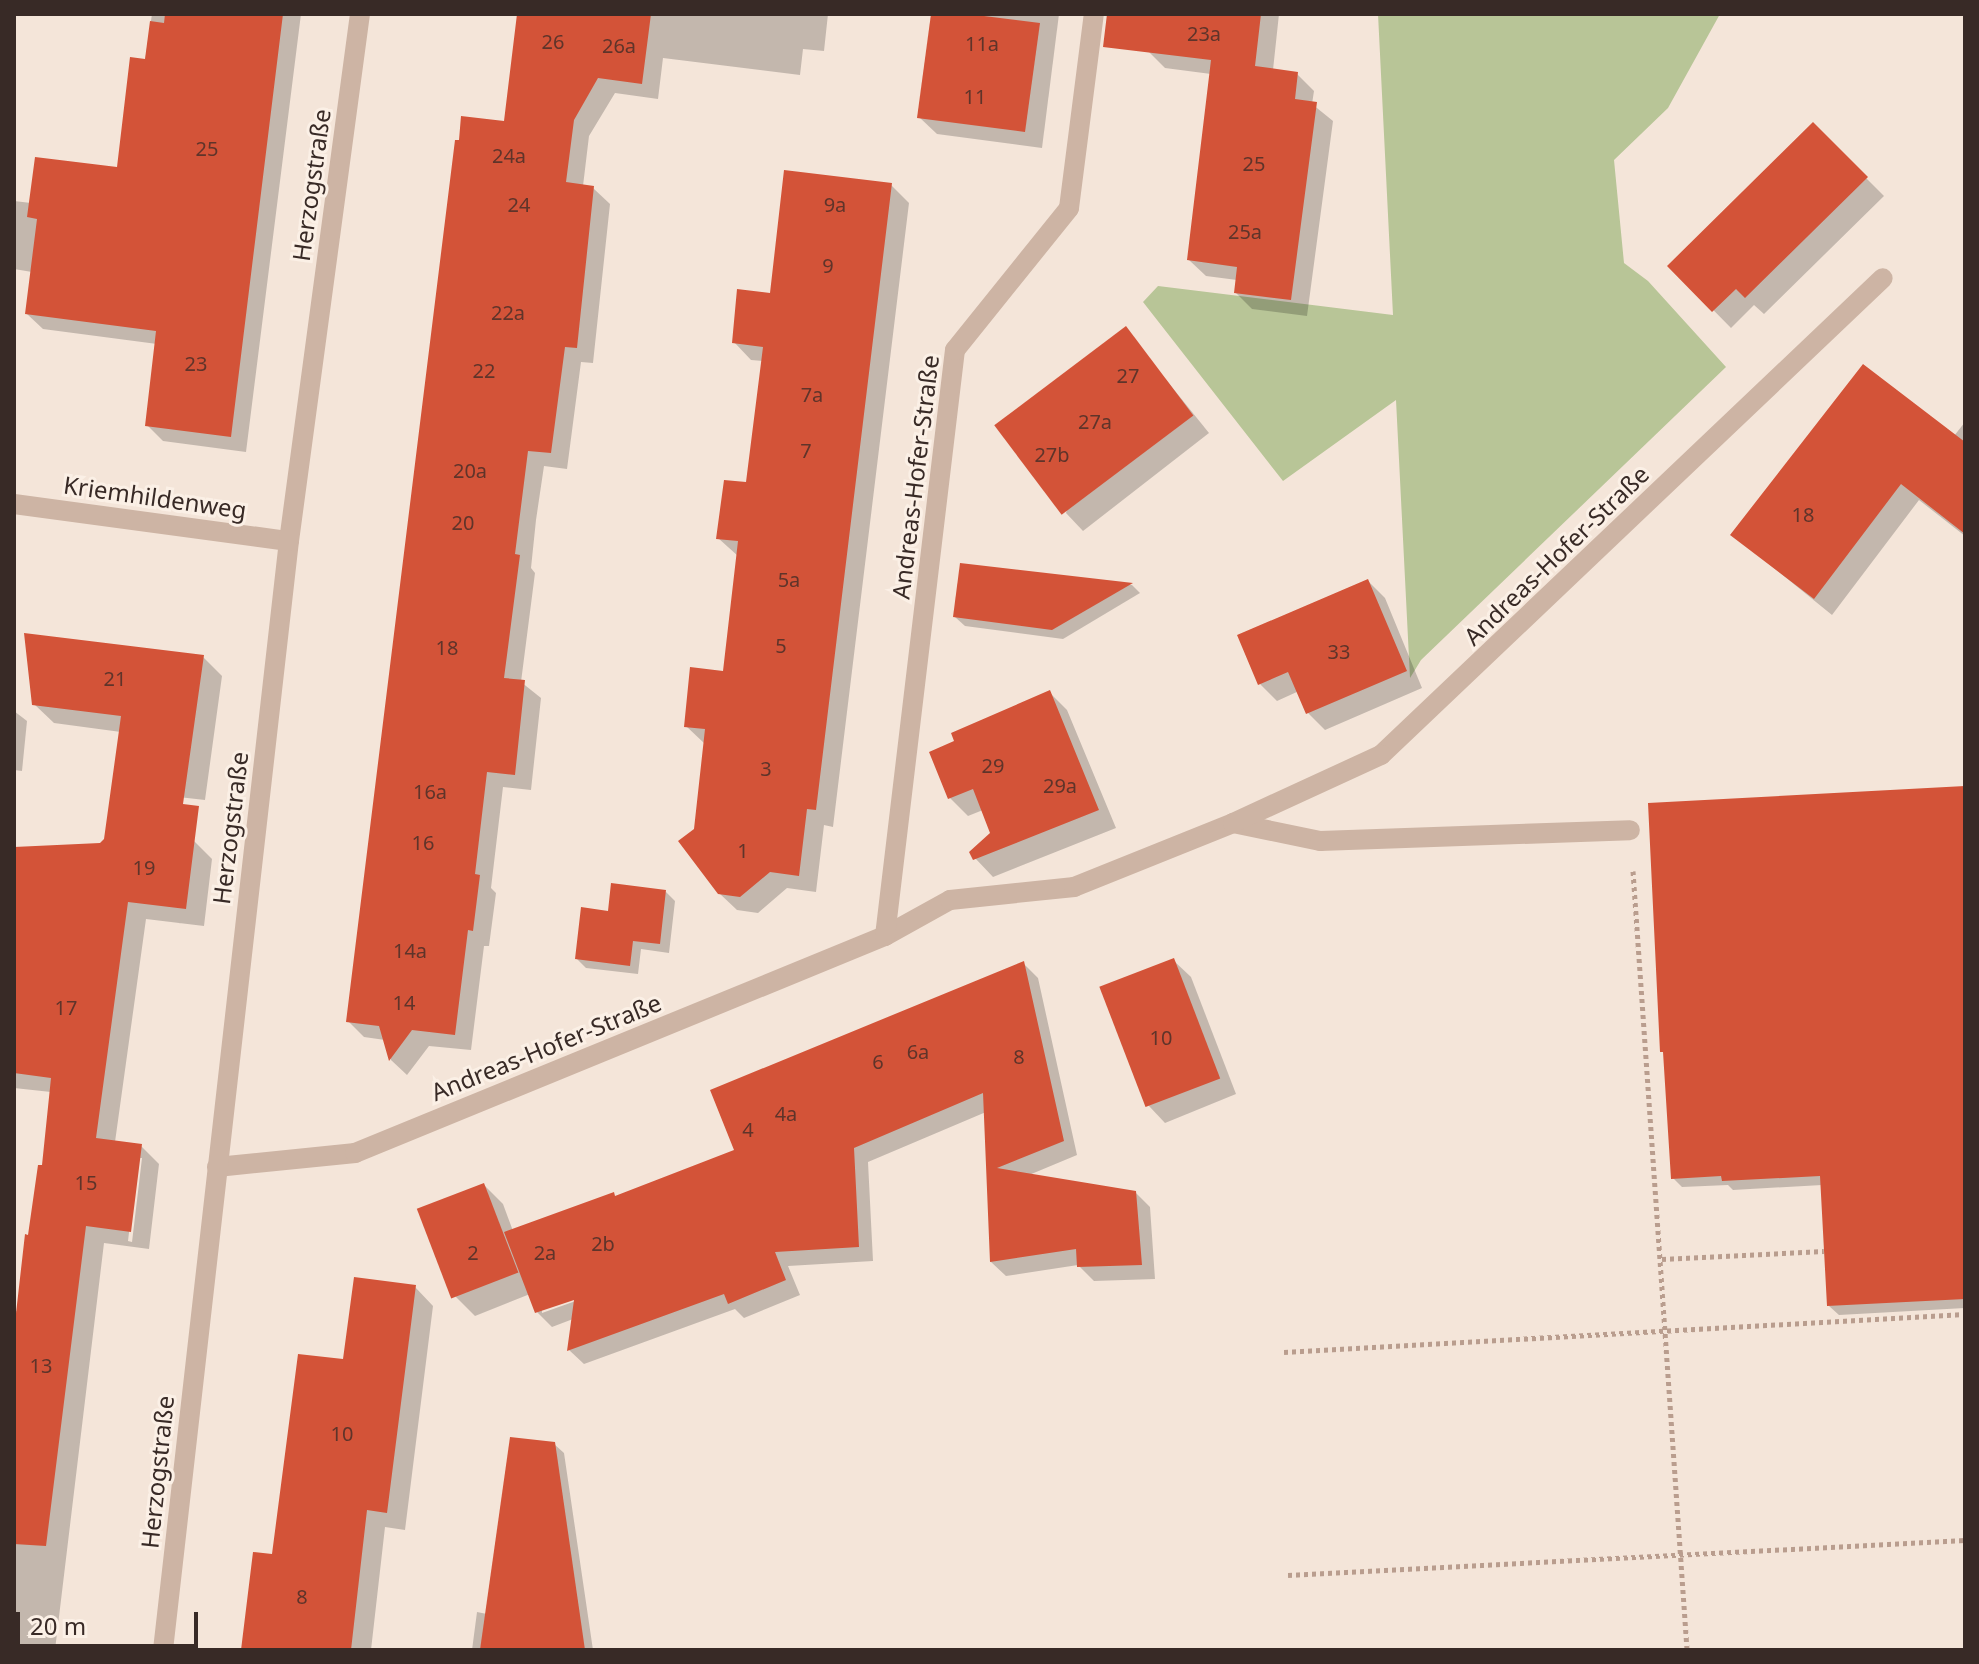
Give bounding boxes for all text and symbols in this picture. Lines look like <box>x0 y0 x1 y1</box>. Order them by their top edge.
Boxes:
house number: 23a <box>1187 21 1221 45</box>
house number: 26 <box>542 29 564 53</box>
house number: 11a <box>965 31 999 55</box>
house number: 26a <box>602 33 636 57</box>
house number: 11 <box>964 84 986 108</box>
street label: Herzogstraße <box>286 107 336 263</box>
house number: 25 <box>196 136 218 160</box>
house number: 24a <box>492 143 526 167</box>
house number: 25 <box>1243 151 1265 175</box>
house number: 24 <box>508 192 530 216</box>
house number: 9a <box>824 192 846 216</box>
house number: 25a <box>1228 219 1262 243</box>
house number: 9 <box>822 253 834 277</box>
house number: 22a <box>491 300 525 324</box>
house number: 23 <box>185 351 207 375</box>
street label: Andreas-Hofer-Straße <box>886 353 944 601</box>
house number: 22 <box>473 358 495 382</box>
house number: 27 <box>1117 363 1139 387</box>
house number: 7a <box>801 382 823 406</box>
house number: 27a <box>1078 409 1112 433</box>
house number: 7 <box>800 438 812 462</box>
house number: 27b <box>1034 442 1070 466</box>
house number: 20a <box>453 458 487 482</box>
street label: Andreas-Hofer-Straße <box>1458 459 1654 651</box>
street label: Kriemhildenweg <box>62 470 248 524</box>
house number: 18 <box>1792 502 1814 526</box>
house number: 20 <box>452 510 474 534</box>
house number: 5a <box>778 567 800 591</box>
house number: 5 <box>775 633 787 657</box>
house number: 18 <box>436 635 458 659</box>
house number: 33 <box>1328 639 1350 663</box>
house number: 21 <box>104 666 126 690</box>
street label: Herzogstraße <box>206 750 254 906</box>
house number: 29 <box>982 753 1004 777</box>
house number: 3 <box>760 756 772 780</box>
house number: 29a <box>1043 773 1077 797</box>
house number: 16a <box>413 779 447 803</box>
house number: 16 <box>412 830 434 854</box>
house number: 1 <box>737 838 749 862</box>
house number: 19 <box>133 855 155 879</box>
house number: 14a <box>393 938 427 962</box>
street label: Andreas-Hofer-Straße <box>427 988 665 1106</box>
house number: 14 <box>393 990 415 1014</box>
house number: 17 <box>55 995 77 1019</box>
house number: 10 <box>1150 1025 1172 1049</box>
house number: 6a <box>907 1039 929 1063</box>
house number: 8 <box>1013 1044 1025 1068</box>
house number: 6 <box>872 1049 884 1073</box>
house number: 4a <box>775 1101 797 1125</box>
house number: 4 <box>742 1117 754 1141</box>
house number: 15 <box>75 1170 97 1194</box>
house number: 2b <box>591 1231 615 1255</box>
house number: 2 <box>467 1240 479 1264</box>
house number: 2a <box>534 1240 556 1264</box>
house number: 13 <box>30 1353 52 1377</box>
street label: Herzogstraße <box>135 1394 179 1550</box>
house number: 10 <box>331 1421 353 1445</box>
house number: 8 <box>296 1584 308 1608</box>
scale bar <box>20 1596 202 1646</box>
text: 20 m <box>30 1609 86 1642</box>

